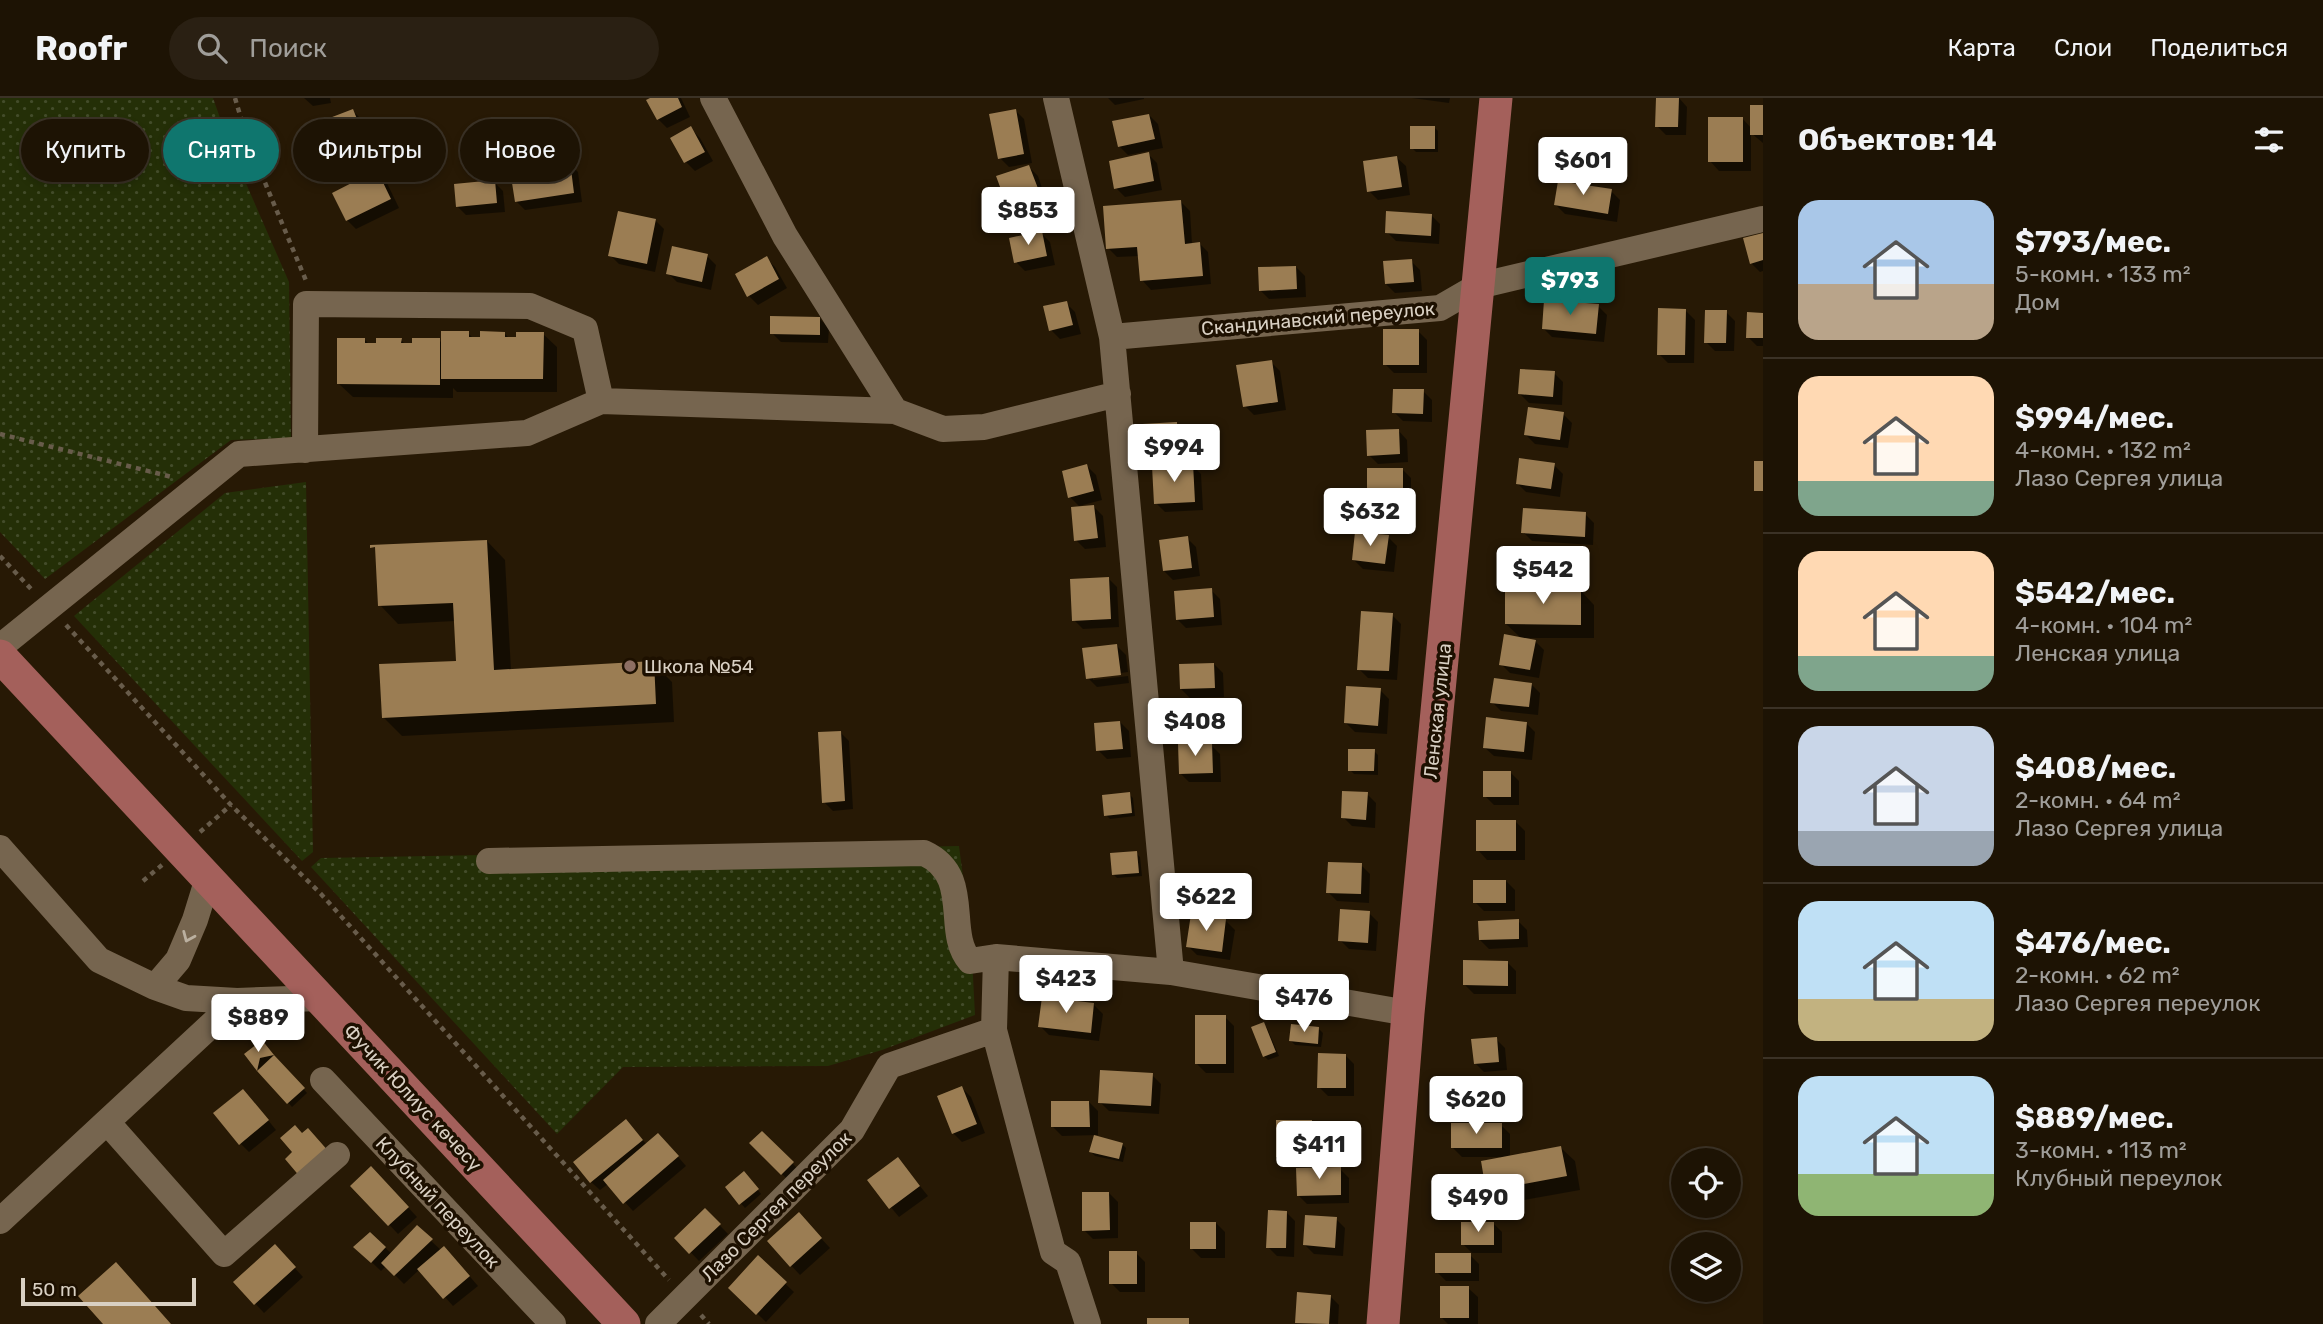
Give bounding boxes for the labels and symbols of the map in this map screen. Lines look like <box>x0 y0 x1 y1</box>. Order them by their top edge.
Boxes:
pin: $601 <box>1542 138 1624 197</box>
pin: $853 <box>987 188 1069 247</box>
pin: $793 <box>1529 258 1611 317</box>
street label: Скандинавский переулок <box>1200 297 1436 340</box>
pin: $994 <box>1133 424 1215 484</box>
pin: $632 <box>1329 489 1411 548</box>
pin: $542 <box>1502 546 1584 606</box>
street label: Ленская улица <box>1419 642 1456 780</box>
place label: Школа №54 <box>644 655 754 678</box>
marker: Школа №54 <box>622 658 638 674</box>
pin: $408 <box>1154 698 1236 758</box>
pin: $622 <box>1165 874 1247 933</box>
one-way arrow <box>182 929 196 942</box>
pin: $423 <box>1025 956 1107 1015</box>
pin: $476 <box>1263 974 1345 1034</box>
pin: $889 <box>217 995 299 1054</box>
street label: Фучик Юлиус көчөсү <box>339 1019 487 1175</box>
pin: $620 <box>1435 1076 1517 1136</box>
pin: $411 <box>1278 1122 1360 1181</box>
street label: Лазо Сергея переулок <box>697 1127 856 1286</box>
street label: Клубный переулок <box>371 1132 504 1273</box>
pin: $490 <box>1437 1174 1519 1234</box>
scale bar <box>21 1275 196 1307</box>

